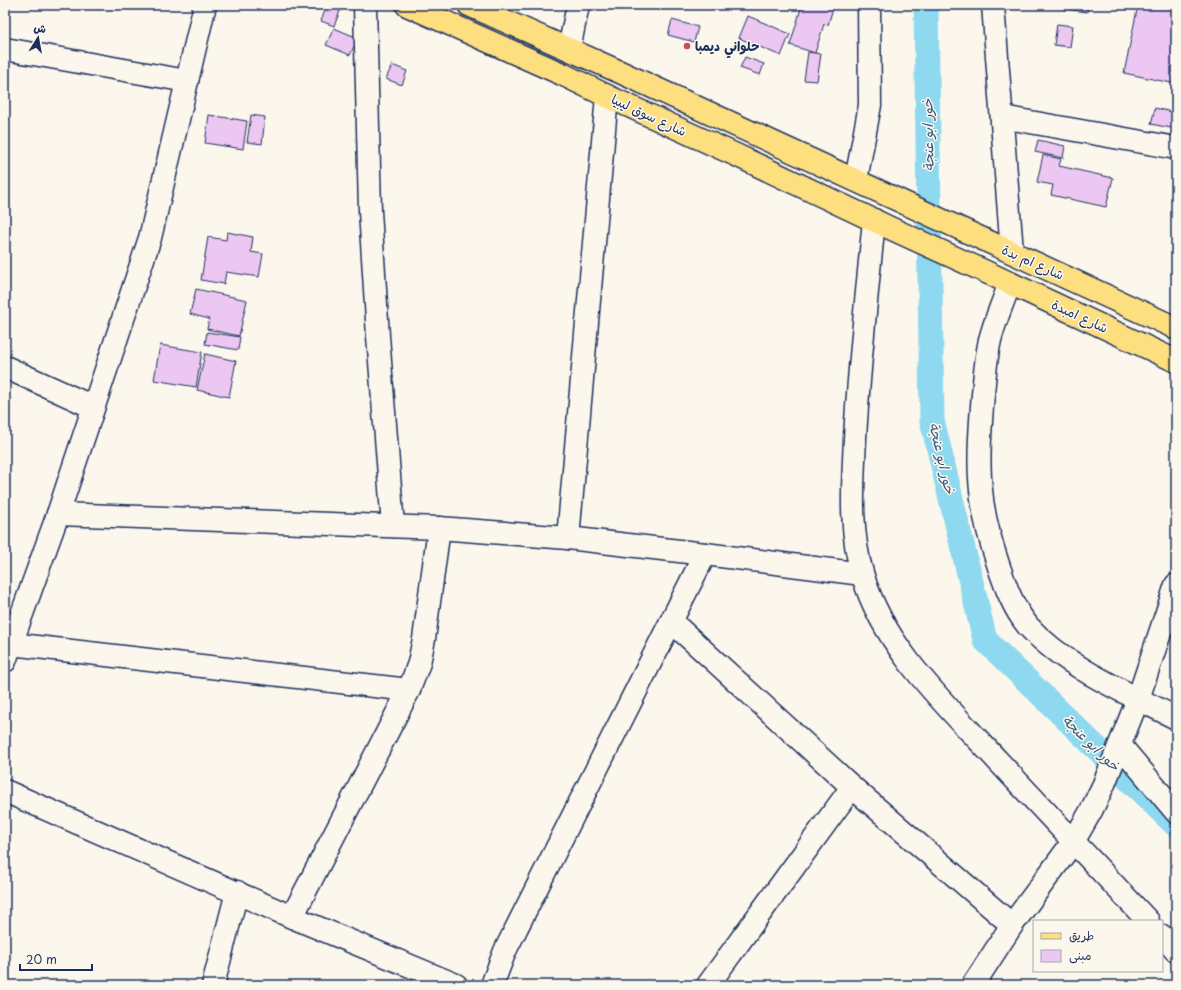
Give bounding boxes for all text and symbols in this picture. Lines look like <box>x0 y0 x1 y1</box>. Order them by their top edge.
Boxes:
north arrow <box>18 18 58 58</box>
text: ش <box>32 18 48 37</box>
place label: حلواني ديمبا <box>695 36 760 59</box>
marker: حلواني ديمبا <box>682 41 692 51</box>
street label: شارع سوق ليبيا <box>608 89 690 141</box>
water label: خور ابو عنجة <box>916 98 939 172</box>
street label: شارع ام بدة <box>998 239 1067 286</box>
street label: شارع امبدة <box>1048 294 1112 338</box>
water label: خور ابو عنجة <box>924 420 961 496</box>
water label: خور ابو عنجة <box>1058 710 1125 776</box>
legend <box>1033 920 1163 972</box>
text: طريق <box>1069 926 1094 944</box>
scale bar <box>20 946 92 972</box>
text: مبنى <box>1069 946 1092 964</box>
text: 20 m <box>26 950 57 968</box>

